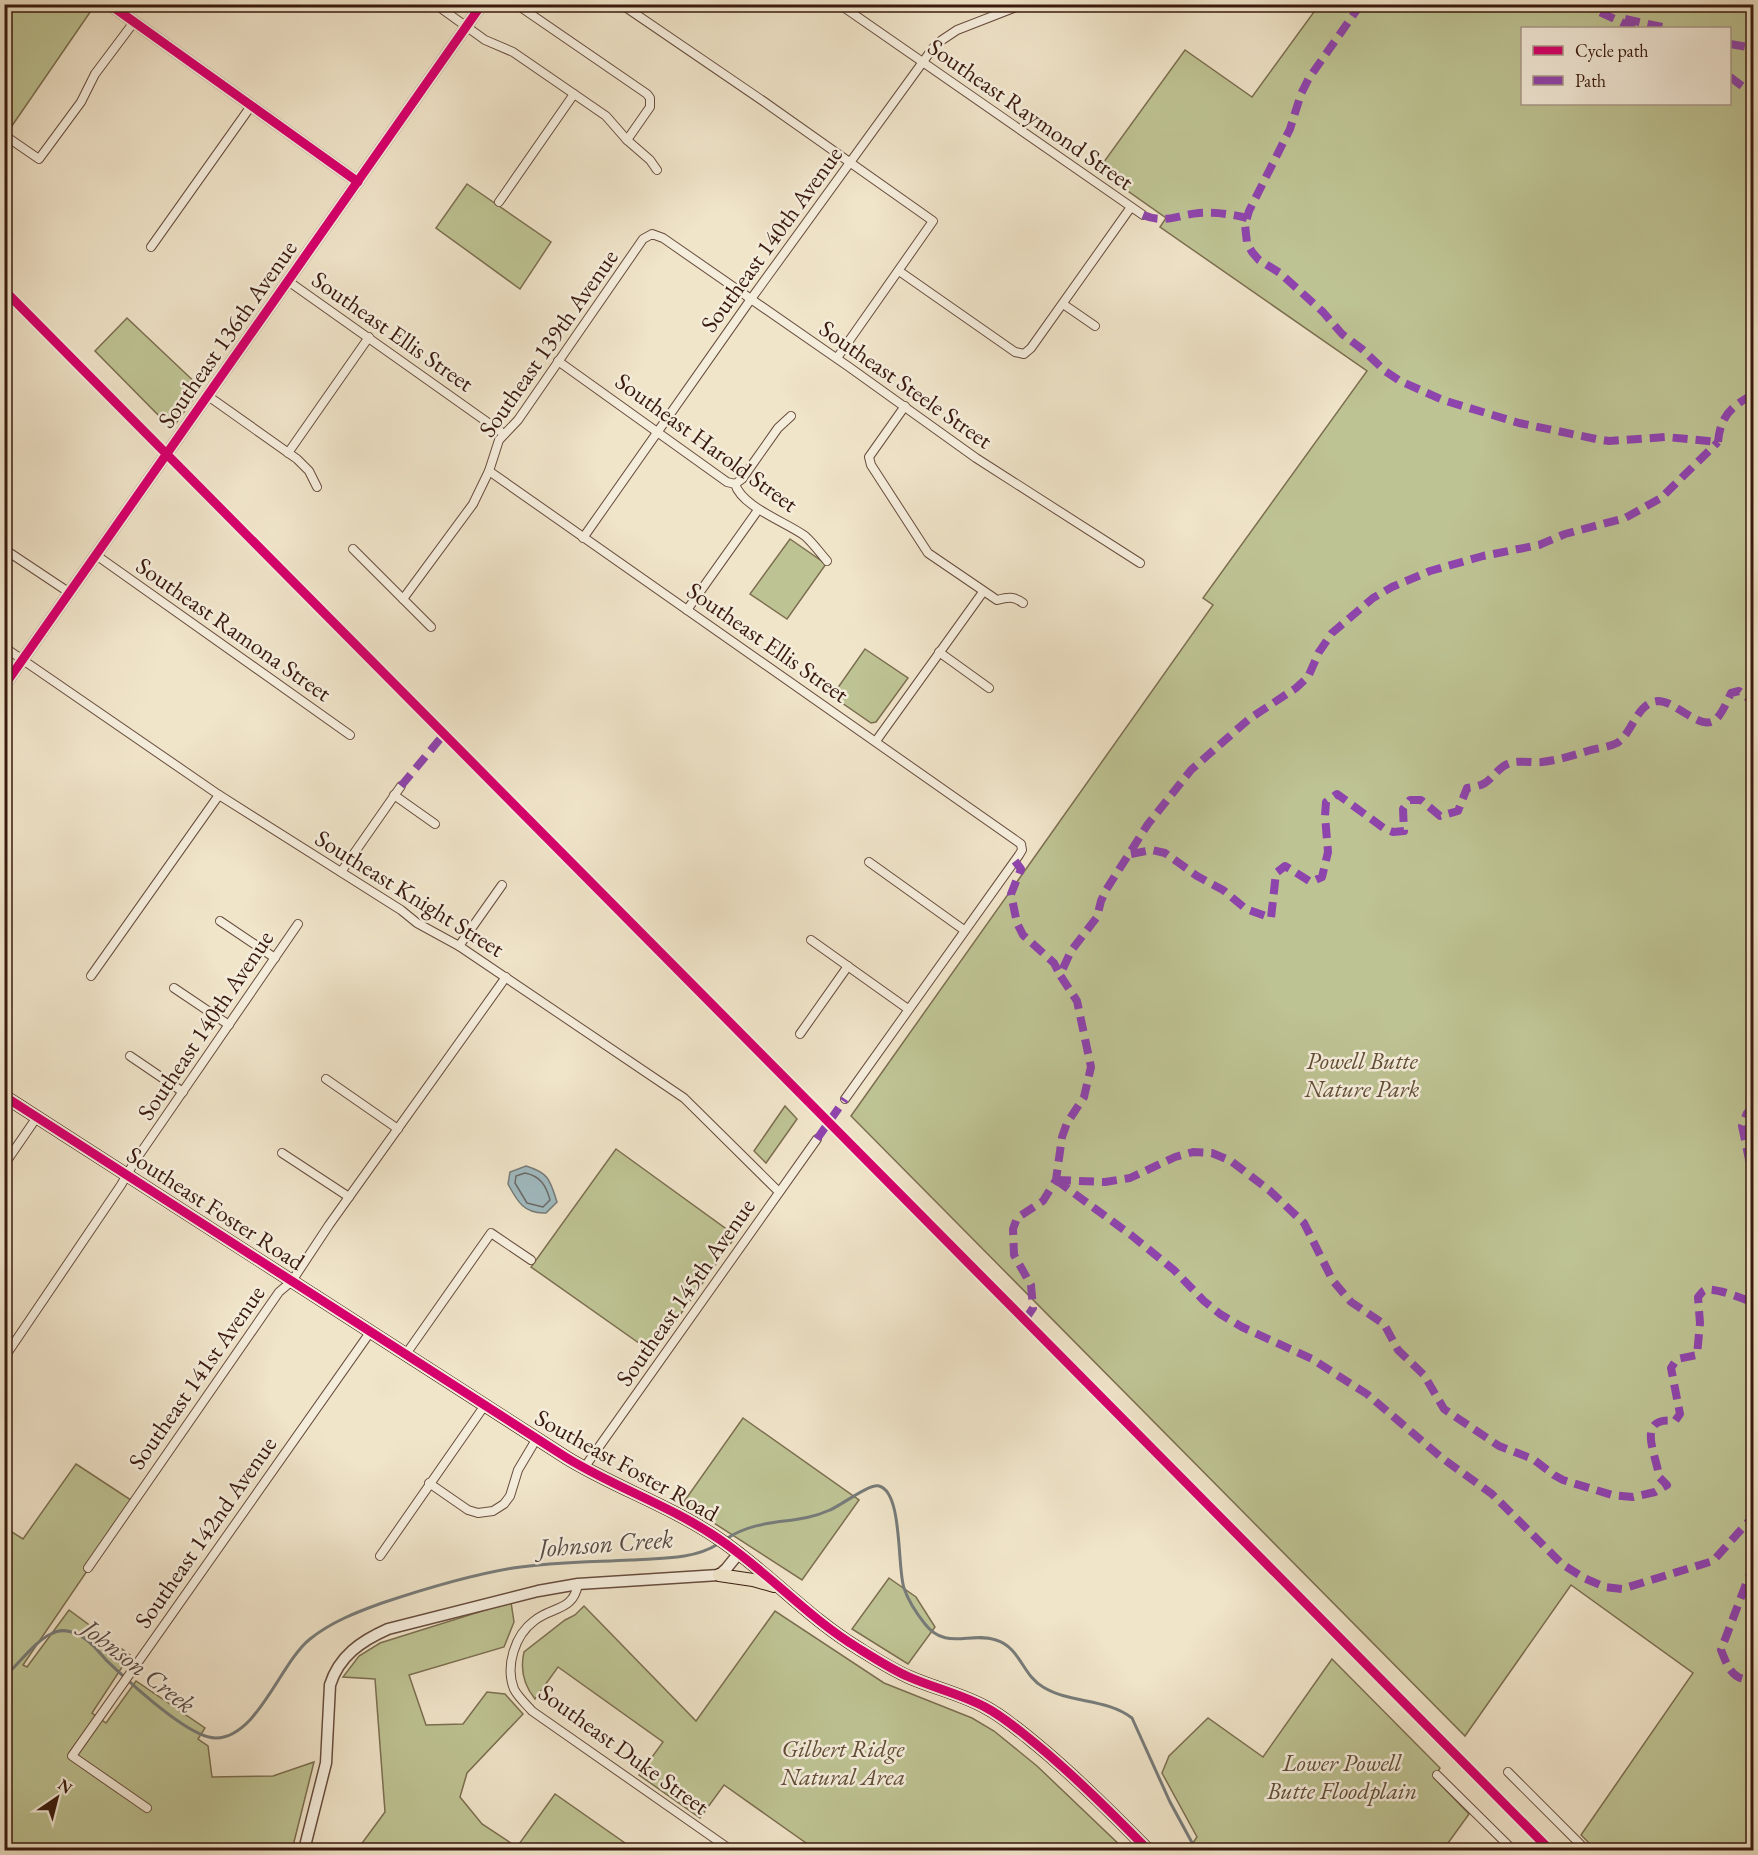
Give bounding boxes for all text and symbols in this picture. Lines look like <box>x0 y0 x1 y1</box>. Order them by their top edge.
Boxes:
legend <box>1521 27 1731 105</box>
street label: Southeast Raymond Street <box>922 31 1140 197</box>
text: Cycle path <box>1575 39 1649 62</box>
text: Path <box>1575 69 1606 92</box>
street label: Southeast 140th Avenue <box>693 140 849 338</box>
street label: Southeast 136th Avenue <box>150 234 304 434</box>
street label: Southeast 139th Avenue <box>471 243 625 443</box>
street label: Southeast Ellis Street <box>306 264 480 399</box>
street label: Southeast Steele Street <box>813 313 999 456</box>
street label: Southeast Harold Street <box>609 365 805 519</box>
street label: Southeast Ramona Street <box>130 550 338 708</box>
street label: Southeast Ellis Street <box>681 575 855 710</box>
street label: Southeast Knight Street <box>310 822 511 964</box>
street label: Southeast 140th Avenue <box>130 924 280 1126</box>
park label: Powell Butte Nature Park <box>1303 1045 1420 1104</box>
street label: Southeast Foster Road <box>121 1139 311 1277</box>
street label: Southeast 145th Avenue <box>608 1192 762 1392</box>
street label: Southeast 141st Avenue <box>121 1279 271 1475</box>
street label: Southeast Foster Road <box>530 1402 725 1529</box>
street label: Southeast 142nd Avenue <box>127 1430 283 1634</box>
water label: Johnson Creek <box>533 1521 674 1565</box>
water label: Johnson Creek <box>72 1608 203 1721</box>
street label: Southeast Duke Street <box>533 1677 716 1822</box>
park label: Gilbert Ridge Natural Area <box>780 1733 905 1792</box>
park label: Lower Powell Butte Floodplain <box>1266 1747 1417 1806</box>
north arrow <box>27 1768 87 1828</box>
text: N <box>54 1774 77 1798</box>

